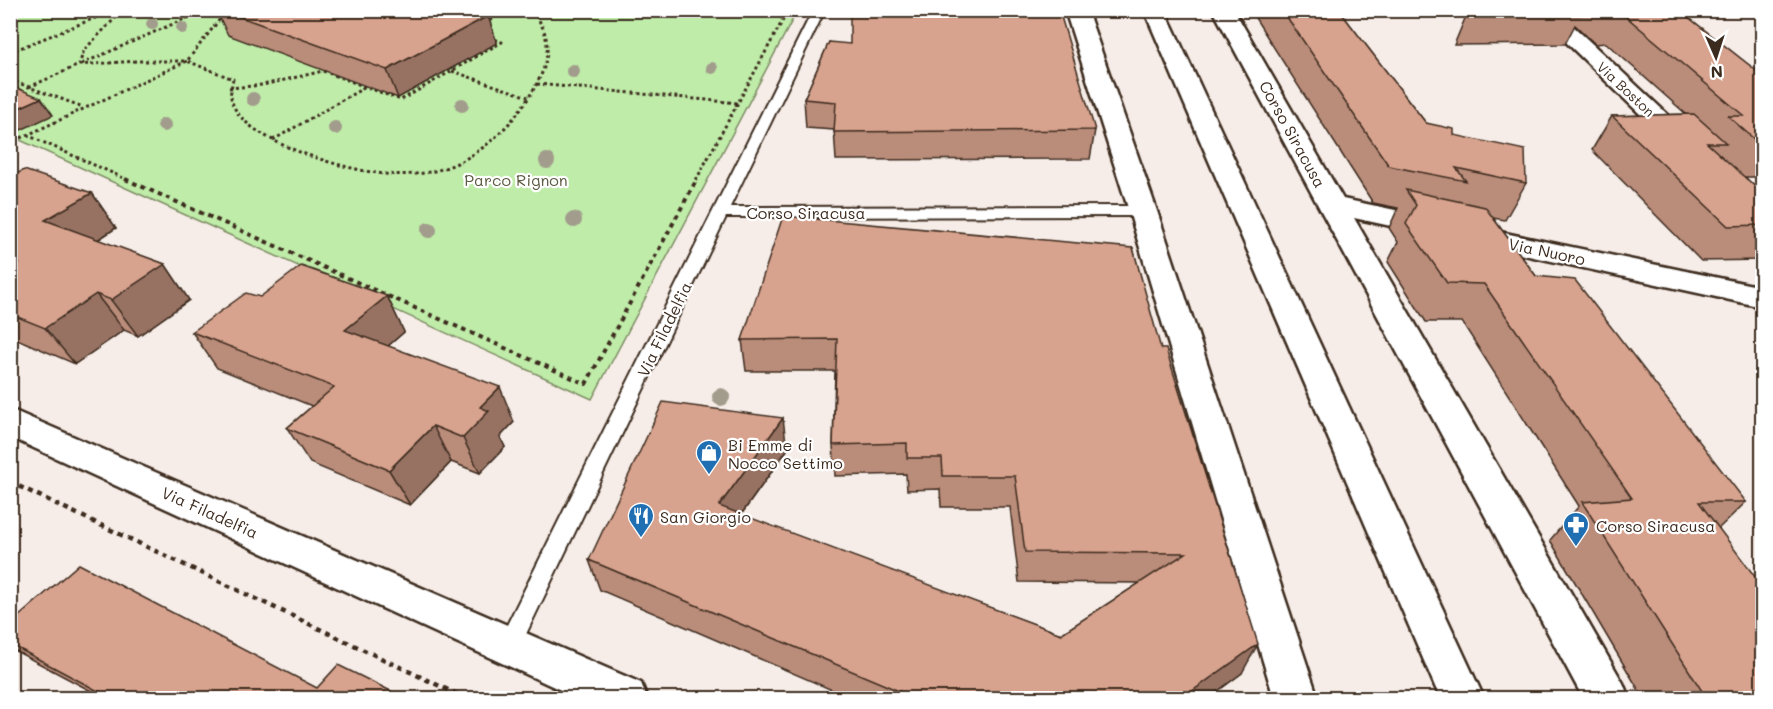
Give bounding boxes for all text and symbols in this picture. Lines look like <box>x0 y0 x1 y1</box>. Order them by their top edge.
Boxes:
north arrow <box>1686 27 1746 87</box>
street label: Via Boston <box>1593 57 1659 121</box>
text: N <box>1710 62 1723 83</box>
street label: Corso Siracusa <box>1255 77 1331 191</box>
park label: Parco Rignon <box>464 169 568 190</box>
street label: Corso Siracusa <box>746 202 866 223</box>
street label: Via Nuoro <box>1507 233 1587 269</box>
street label: Via Filadelfia <box>632 278 696 380</box>
place label: Bi Emme di Nocco Settimo <box>728 434 843 473</box>
shop icon: Bi Emme di Nocco Settimo <box>694 438 724 476</box>
street label: Via Filadelfia <box>159 481 261 543</box>
restaurant icon: San Giorgio <box>626 501 656 539</box>
place label: San Giorgio <box>660 506 751 527</box>
pharmacy icon: Corso Siracusa <box>1561 510 1591 548</box>
place label: Corso Siracusa <box>1596 515 1715 536</box>

